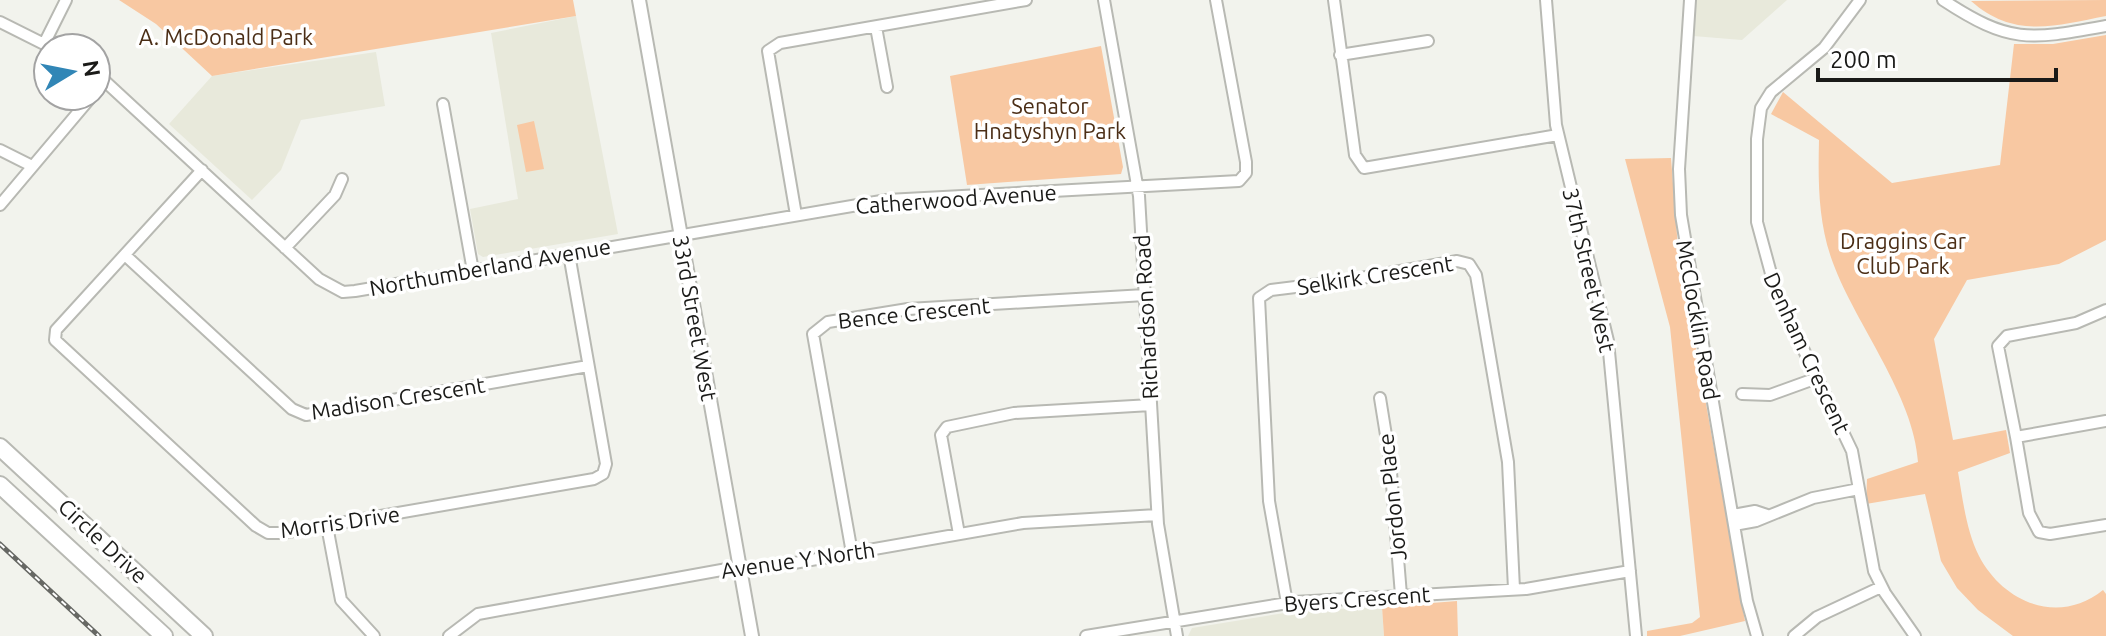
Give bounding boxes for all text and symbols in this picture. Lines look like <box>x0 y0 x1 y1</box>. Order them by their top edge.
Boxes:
park label: A. McDonald Park <box>139 24 313 49</box>
north arrow <box>32 32 112 112</box>
scale bar <box>1818 32 2056 82</box>
text: 200 m <box>1830 46 1897 73</box>
text: N <box>78 58 106 79</box>
park label: Senator Hnatyshyn Park <box>974 93 1126 143</box>
street label: Catherwood Avenue <box>854 179 1057 218</box>
street label: 37th Street West <box>1558 185 1621 355</box>
park label: Draggins Car Club Park <box>1840 228 1967 278</box>
street label: Northumberland Avenue <box>367 233 613 300</box>
street label: 33rd Street West <box>669 233 722 403</box>
street label: Richardson Road <box>1129 234 1162 400</box>
street label: McClocklin Road <box>1672 238 1725 402</box>
street label: Selkirk Crescent <box>1295 250 1455 299</box>
street label: Denham Crescent <box>1759 268 1856 438</box>
street label: Bence Crescent <box>837 292 992 333</box>
street label: Madison Crescent <box>309 371 487 424</box>
street label: Jordon Place <box>1372 432 1411 562</box>
street label: Circle Drive <box>54 493 153 588</box>
street label: Morris Drive <box>278 501 401 542</box>
street label: Avenue Y North <box>719 536 876 583</box>
street label: Byers Crescent <box>1283 581 1431 616</box>

